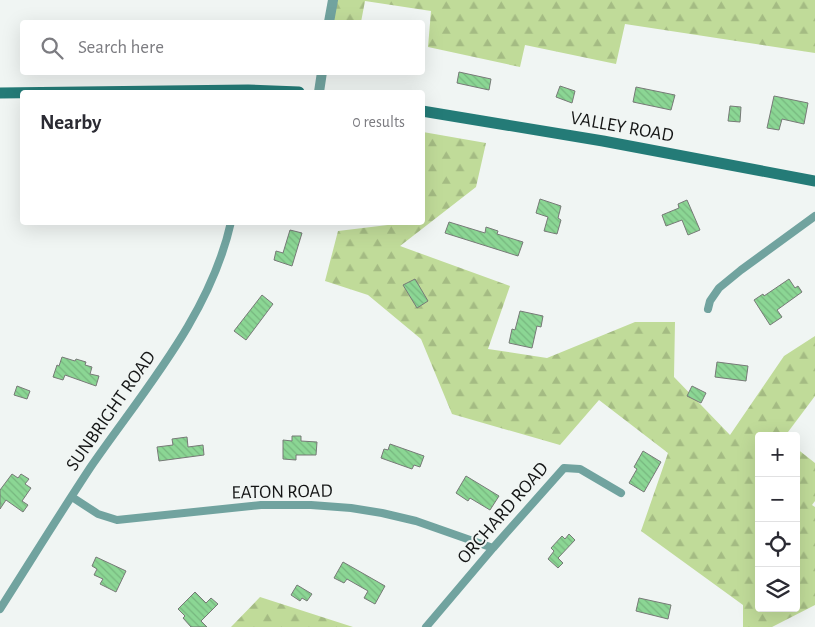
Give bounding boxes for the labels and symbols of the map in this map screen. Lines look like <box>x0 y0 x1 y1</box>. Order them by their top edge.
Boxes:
street label: VALLEY ROAD <box>569 109 675 145</box>
street label: SUNBRIGHT ROAD <box>63 348 159 474</box>
street label: ORCHARD ROAD <box>454 459 552 567</box>
street label: EATON ROAD <box>231 482 333 502</box>

